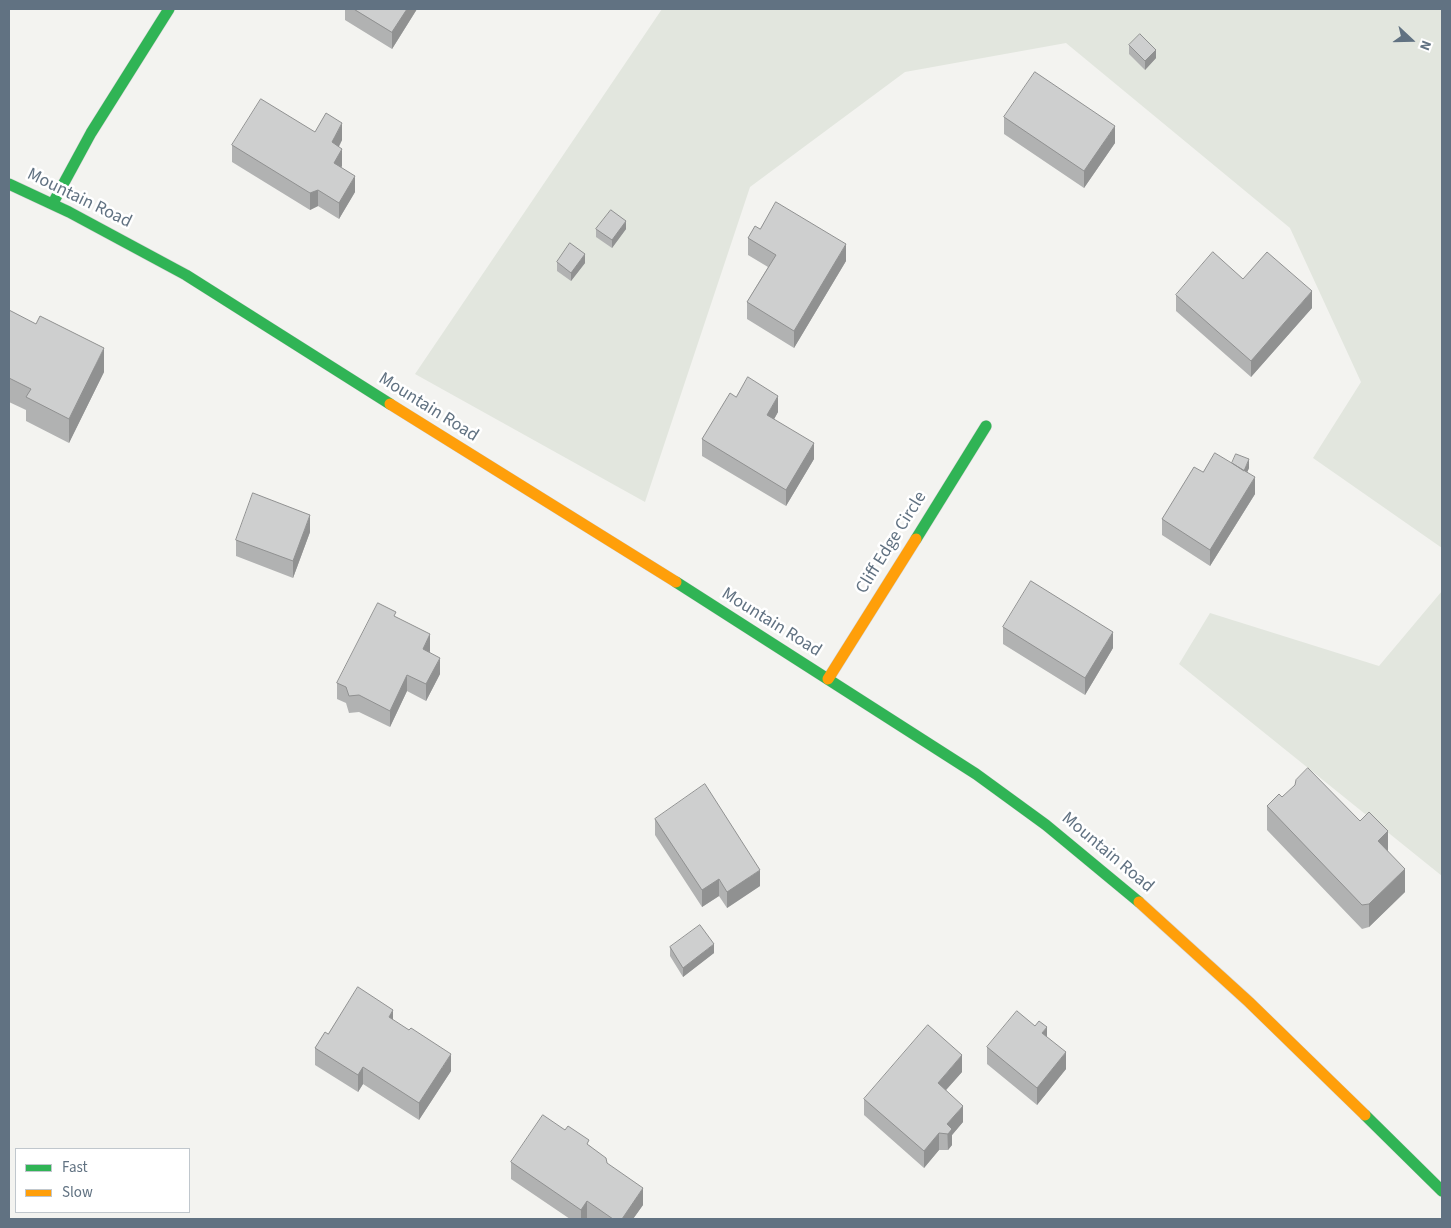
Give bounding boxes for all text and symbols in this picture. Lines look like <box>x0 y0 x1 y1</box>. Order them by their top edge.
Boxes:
north arrow <box>1386 15 1436 65</box>
text: N <box>1414 37 1436 53</box>
street label: Mountain Road <box>23 164 135 234</box>
street label: Mountain Road <box>374 369 482 447</box>
street label: Cliff Edge Circle <box>852 488 932 598</box>
street label: Mountain Road <box>717 584 825 662</box>
street label: Mountain Road <box>1056 808 1158 898</box>
legend <box>15 1148 190 1213</box>
text: Fast <box>62 1157 88 1178</box>
text: Slow <box>62 1182 93 1203</box>

